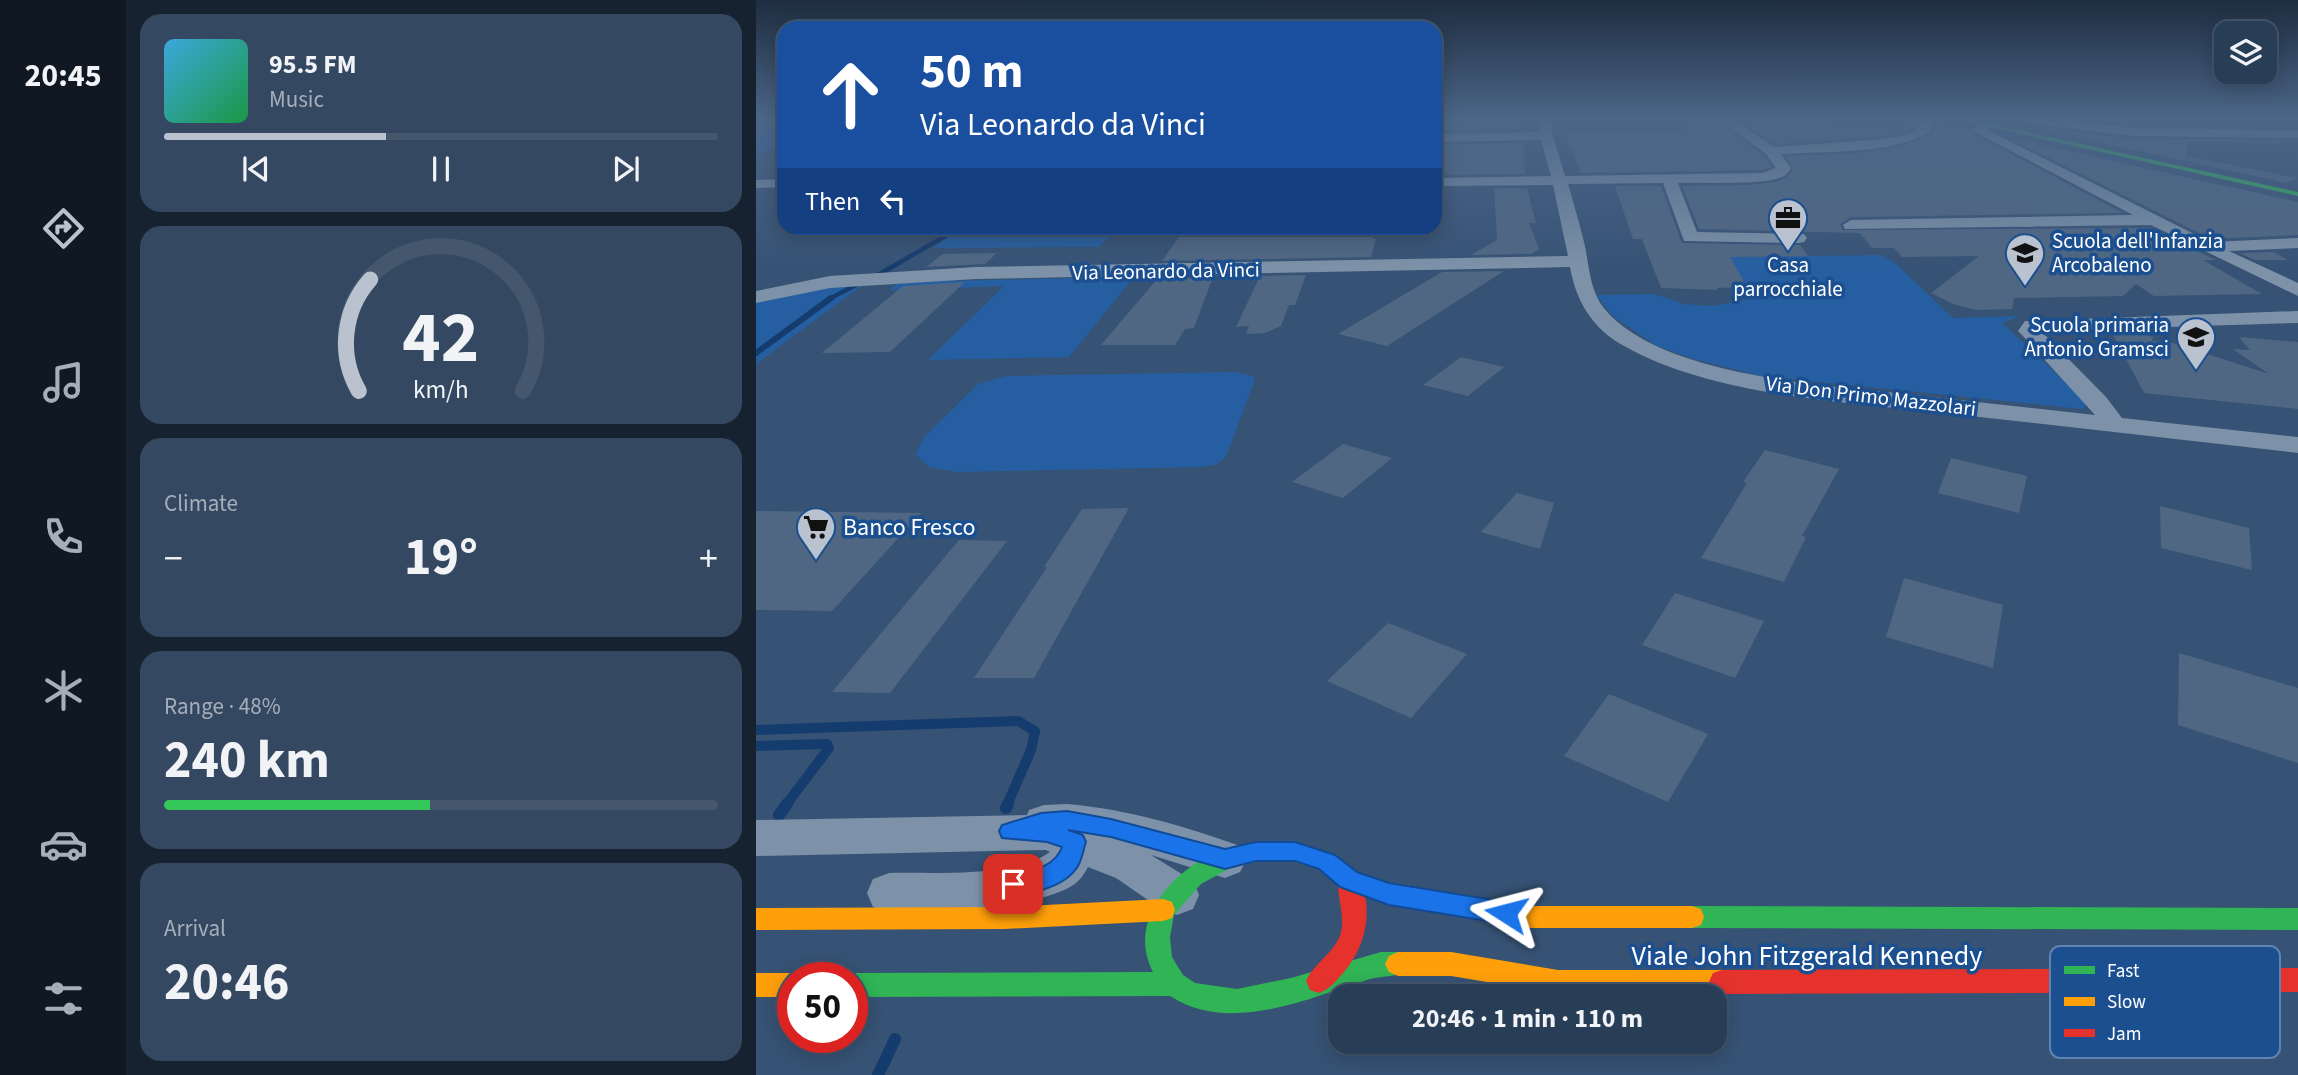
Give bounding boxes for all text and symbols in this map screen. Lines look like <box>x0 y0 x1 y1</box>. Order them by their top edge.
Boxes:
map controls <box>2214 21 2277 84</box>
button: layers <box>2214 21 2277 84</box>
text: 50 m <box>920 37 1024 107</box>
text: 95.5 FM <box>269 46 357 83</box>
icon: ahead <box>805 49 896 140</box>
text: 20:45 <box>24 53 102 99</box>
text: Music <box>269 83 324 116</box>
text: Via Leonardo da Vinci <box>920 102 1206 148</box>
icon: previous <box>237 150 275 188</box>
icon: pause <box>422 150 460 188</box>
icon: next <box>607 150 645 188</box>
icon: left <box>874 182 912 220</box>
text: Then <box>805 183 860 220</box>
office icon: Casa parrocchiale <box>1767 197 1809 252</box>
icon: directions <box>39 204 88 253</box>
place label: Scuola dell'Infanzia Arcobaleno <box>2052 226 2223 280</box>
school or university icon: Scuola dell'Infanzia Arcobaleno <box>2004 232 2046 287</box>
place label: Casa parrocchiale <box>1733 250 1843 304</box>
street label: Via Leonardo da Vinci <box>1072 254 1260 288</box>
text: 42 <box>403 287 479 391</box>
place label: Scuola primaria Antonio Gramsci <box>2024 310 2169 364</box>
school or university icon: Scuola primaria Antonio Gramsci <box>2175 316 2217 371</box>
icon: music <box>39 358 88 407</box>
street label: Via Don Primo Mazzolari <box>1764 368 1978 424</box>
text: km/h <box>413 372 469 408</box>
text: Climate <box>164 487 238 520</box>
supermarket icon: Banco Fresco <box>795 506 837 561</box>
place label: Banco Fresco <box>843 510 975 545</box>
icon: phone <box>39 512 88 561</box>
text: 19° <box>404 521 478 595</box>
text: − <box>164 532 183 586</box>
text: + <box>699 532 718 586</box>
icon: climate <box>39 666 88 715</box>
text: Range · 48% <box>164 690 281 723</box>
text: 240 km <box>164 724 330 798</box>
icon: car <box>39 820 88 869</box>
pin <box>983 854 1043 914</box>
icon: arrive <box>994 865 1032 903</box>
position arrow <box>1469 876 1543 950</box>
text: Arrival <box>164 912 226 945</box>
street label: Viale John Fitzgerald Kennedy <box>1632 936 1982 976</box>
text: 20:46 <box>164 946 289 1020</box>
legend <box>2050 946 2280 1058</box>
text: Fast <box>2107 958 2140 985</box>
speed limit sign: 50 <box>777 962 868 1053</box>
icon: filters <box>39 974 88 1023</box>
text: Slow <box>2107 989 2146 1016</box>
text: 20:46 · 1 min · 110 m <box>1412 1000 1643 1037</box>
text: Jam <box>2107 1021 2141 1048</box>

